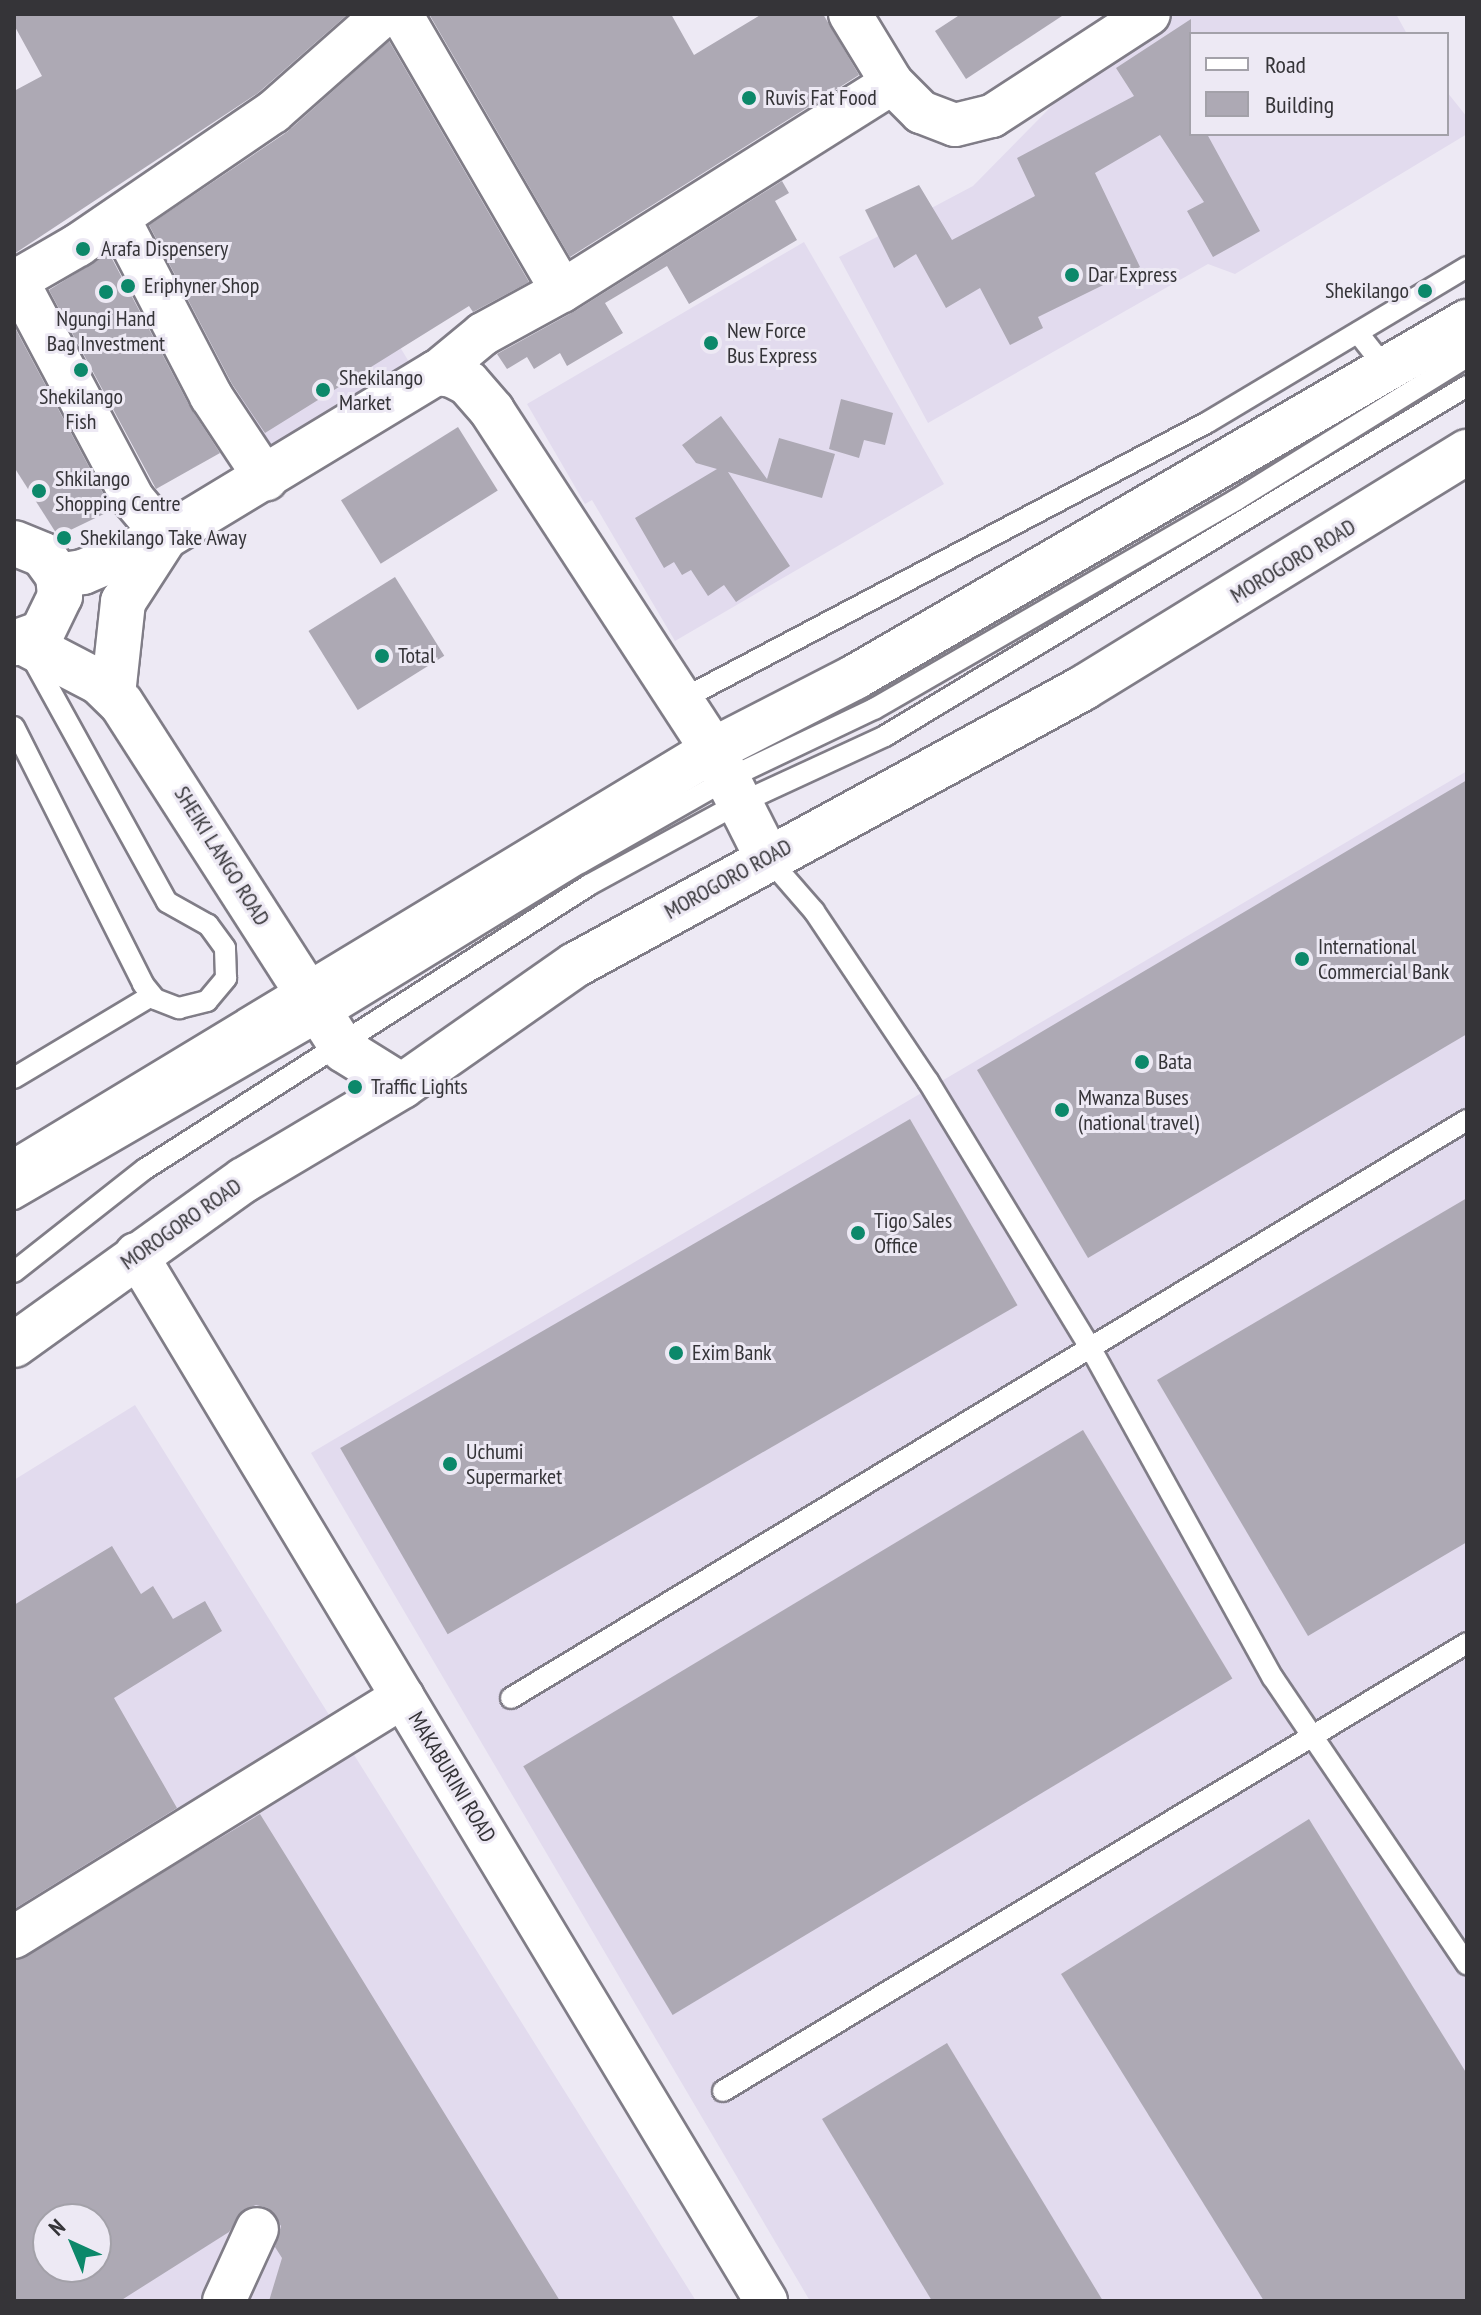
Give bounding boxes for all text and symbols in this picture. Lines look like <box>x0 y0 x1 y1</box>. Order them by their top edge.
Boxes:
legend <box>1189 32 1449 136</box>
text: Road <box>1265 49 1306 80</box>
place label: Ruvis Fat Food <box>765 85 877 111</box>
marker: Ruvis Fat Food <box>740 89 758 107</box>
text: Building <box>1265 89 1334 120</box>
place label: Arafa Dispensery <box>101 236 228 262</box>
marker: Arafa Dispensery <box>72 238 94 260</box>
place label: Dar Express <box>1088 262 1177 288</box>
marker: Dar Express <box>1063 266 1081 284</box>
place label: Eriphyner Shop <box>144 273 259 299</box>
marker: Eriphyner Shop <box>119 277 137 295</box>
place label: Shekilango <box>1325 278 1409 304</box>
marker: Shekilango <box>1416 282 1434 300</box>
marker: Ngungi Hand Bag Investment <box>97 283 115 301</box>
place label: Ngungi Hand Bag Investment <box>47 305 165 356</box>
place label: New Force Bus Express <box>727 317 817 368</box>
marker: New Force Bus Express <box>702 334 720 352</box>
marker: Shekilango Fish <box>72 361 90 379</box>
place label: Shekilango Market <box>339 364 423 416</box>
marker: Shekilango Market <box>314 381 332 399</box>
place label: Shekilango Fish <box>39 383 123 434</box>
place label: Shkilango Shopping Centre <box>55 465 181 516</box>
marker: Shkilango Shopping Centre <box>30 482 48 500</box>
street label: MOROGORO ROAD <box>1226 513 1360 609</box>
place label: Shekilango Take Away <box>80 525 248 551</box>
marker: Shekilango Take Away <box>55 529 73 547</box>
place label: Total <box>398 643 435 669</box>
marker: Total <box>373 647 391 665</box>
street label: SHEIKI LANGO ROAD <box>169 782 275 930</box>
street label: MOROGORO ROAD <box>660 833 796 925</box>
place label: International Commercial Bank <box>1318 933 1449 984</box>
marker: International Commercial Bank <box>1293 950 1311 968</box>
place label: Bata <box>1158 1049 1192 1075</box>
marker: Bata <box>1133 1053 1151 1071</box>
place label: Traffic Lights <box>371 1074 468 1100</box>
marker: Traffic Lights <box>346 1078 364 1096</box>
place label: Mwanza Buses (national travel) <box>1078 1084 1199 1136</box>
marker: Mwanza Buses (national travel) <box>1053 1101 1071 1119</box>
street label: MOROGORO ROAD <box>116 1173 246 1275</box>
place label: Tigo Sales Office <box>874 1207 952 1258</box>
marker: Tigo Sales Office <box>849 1224 867 1242</box>
place label: Exim Bank <box>692 1340 772 1366</box>
marker: Exim Bank <box>667 1344 685 1362</box>
place label: Uchumi Supermarket <box>466 1438 562 1490</box>
marker: Uchumi Supermarket <box>441 1455 459 1473</box>
street label: MAKABURINI ROAD <box>403 1707 501 1847</box>
north arrow <box>32 2203 112 2283</box>
text: N <box>43 2213 71 2241</box>

